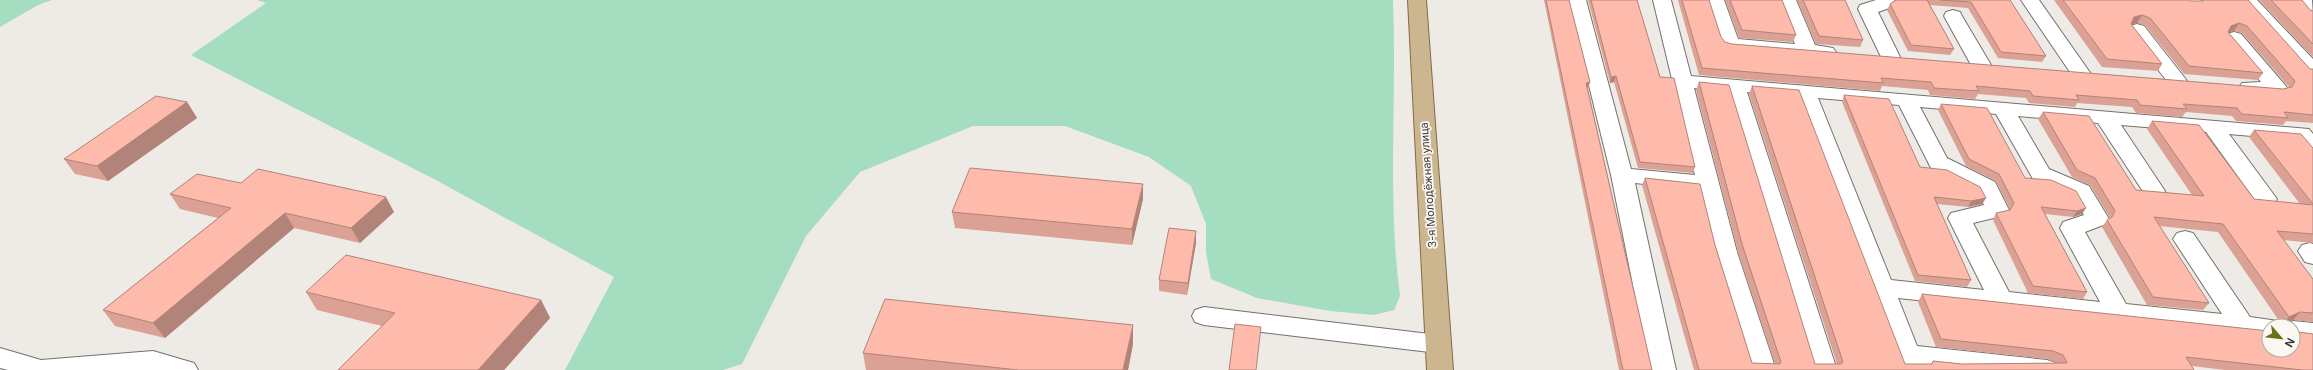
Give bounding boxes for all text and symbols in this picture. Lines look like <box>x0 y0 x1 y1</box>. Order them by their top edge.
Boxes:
street label: 3-я Молодёжная улица <box>1417 122 1439 248</box>
north arrow <box>2261 318 2301 358</box>
text: N <box>2282 336 2298 350</box>

